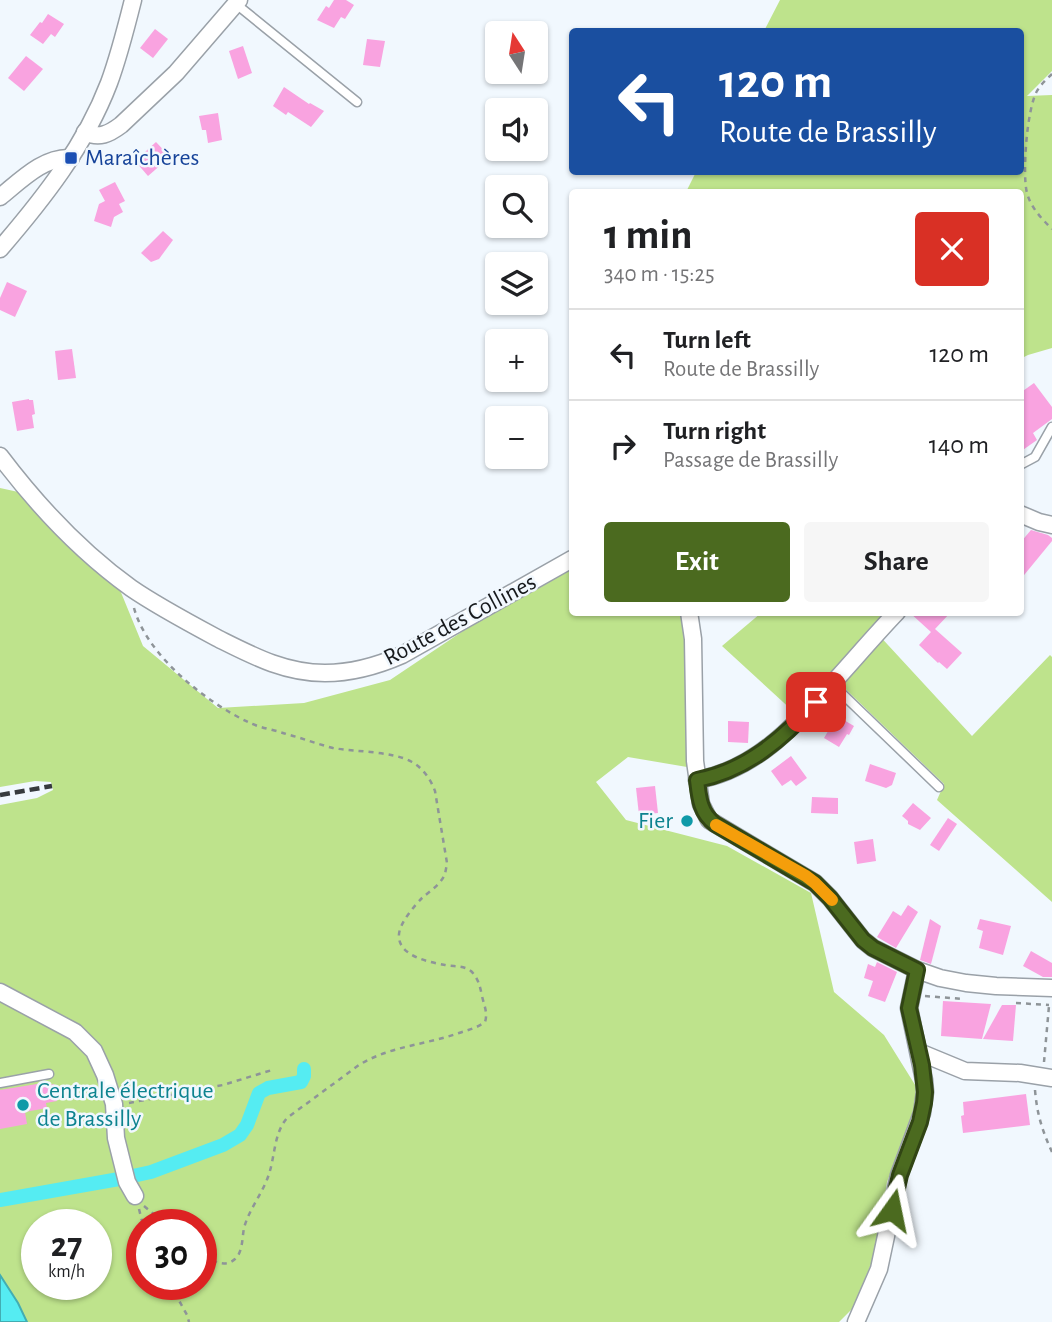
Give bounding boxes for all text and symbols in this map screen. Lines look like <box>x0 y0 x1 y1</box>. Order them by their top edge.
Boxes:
north arrow <box>485 21 548 84</box>
map controls <box>485 21 548 469</box>
icon: left <box>604 56 695 147</box>
text: 120 m <box>719 58 832 107</box>
button: sound <box>485 98 548 161</box>
text: Route de Brassilly <box>719 116 937 148</box>
place label: Maraîchères <box>85 146 199 170</box>
marker: Maraîchères <box>63 150 79 166</box>
button: search <box>485 175 548 238</box>
button: close <box>915 212 989 286</box>
text: 1 min <box>604 214 693 256</box>
button: layers <box>485 252 548 315</box>
text: 340 m · 15:25 <box>604 263 715 286</box>
text: Turn left <box>663 327 751 353</box>
button: + <box>485 329 548 392</box>
icon: left <box>604 336 642 374</box>
text: 120 m <box>929 341 989 367</box>
text: Route de Brassilly <box>663 358 819 381</box>
button: − <box>485 406 548 469</box>
text: Turn right <box>663 418 766 444</box>
icon: right <box>604 427 642 465</box>
text: 140 m <box>929 432 989 458</box>
text: Passage de Brassilly <box>663 449 838 472</box>
button: Exit <box>604 522 790 602</box>
button: Share <box>804 522 989 602</box>
street label: Route des Collines <box>380 570 540 670</box>
pin <box>786 672 846 732</box>
icon: arrive <box>797 683 835 721</box>
place label: Fier <box>638 809 673 833</box>
marker: Fier <box>679 813 695 829</box>
place label: Centrale électrique de Brassilly <box>37 1079 214 1131</box>
marker: Centrale électrique de Brassilly <box>15 1097 31 1113</box>
position arrow <box>855 1173 929 1247</box>
speed limit sign: 30 <box>126 1209 217 1300</box>
text: 27 <box>51 1228 82 1263</box>
text: km/h <box>48 1263 85 1281</box>

